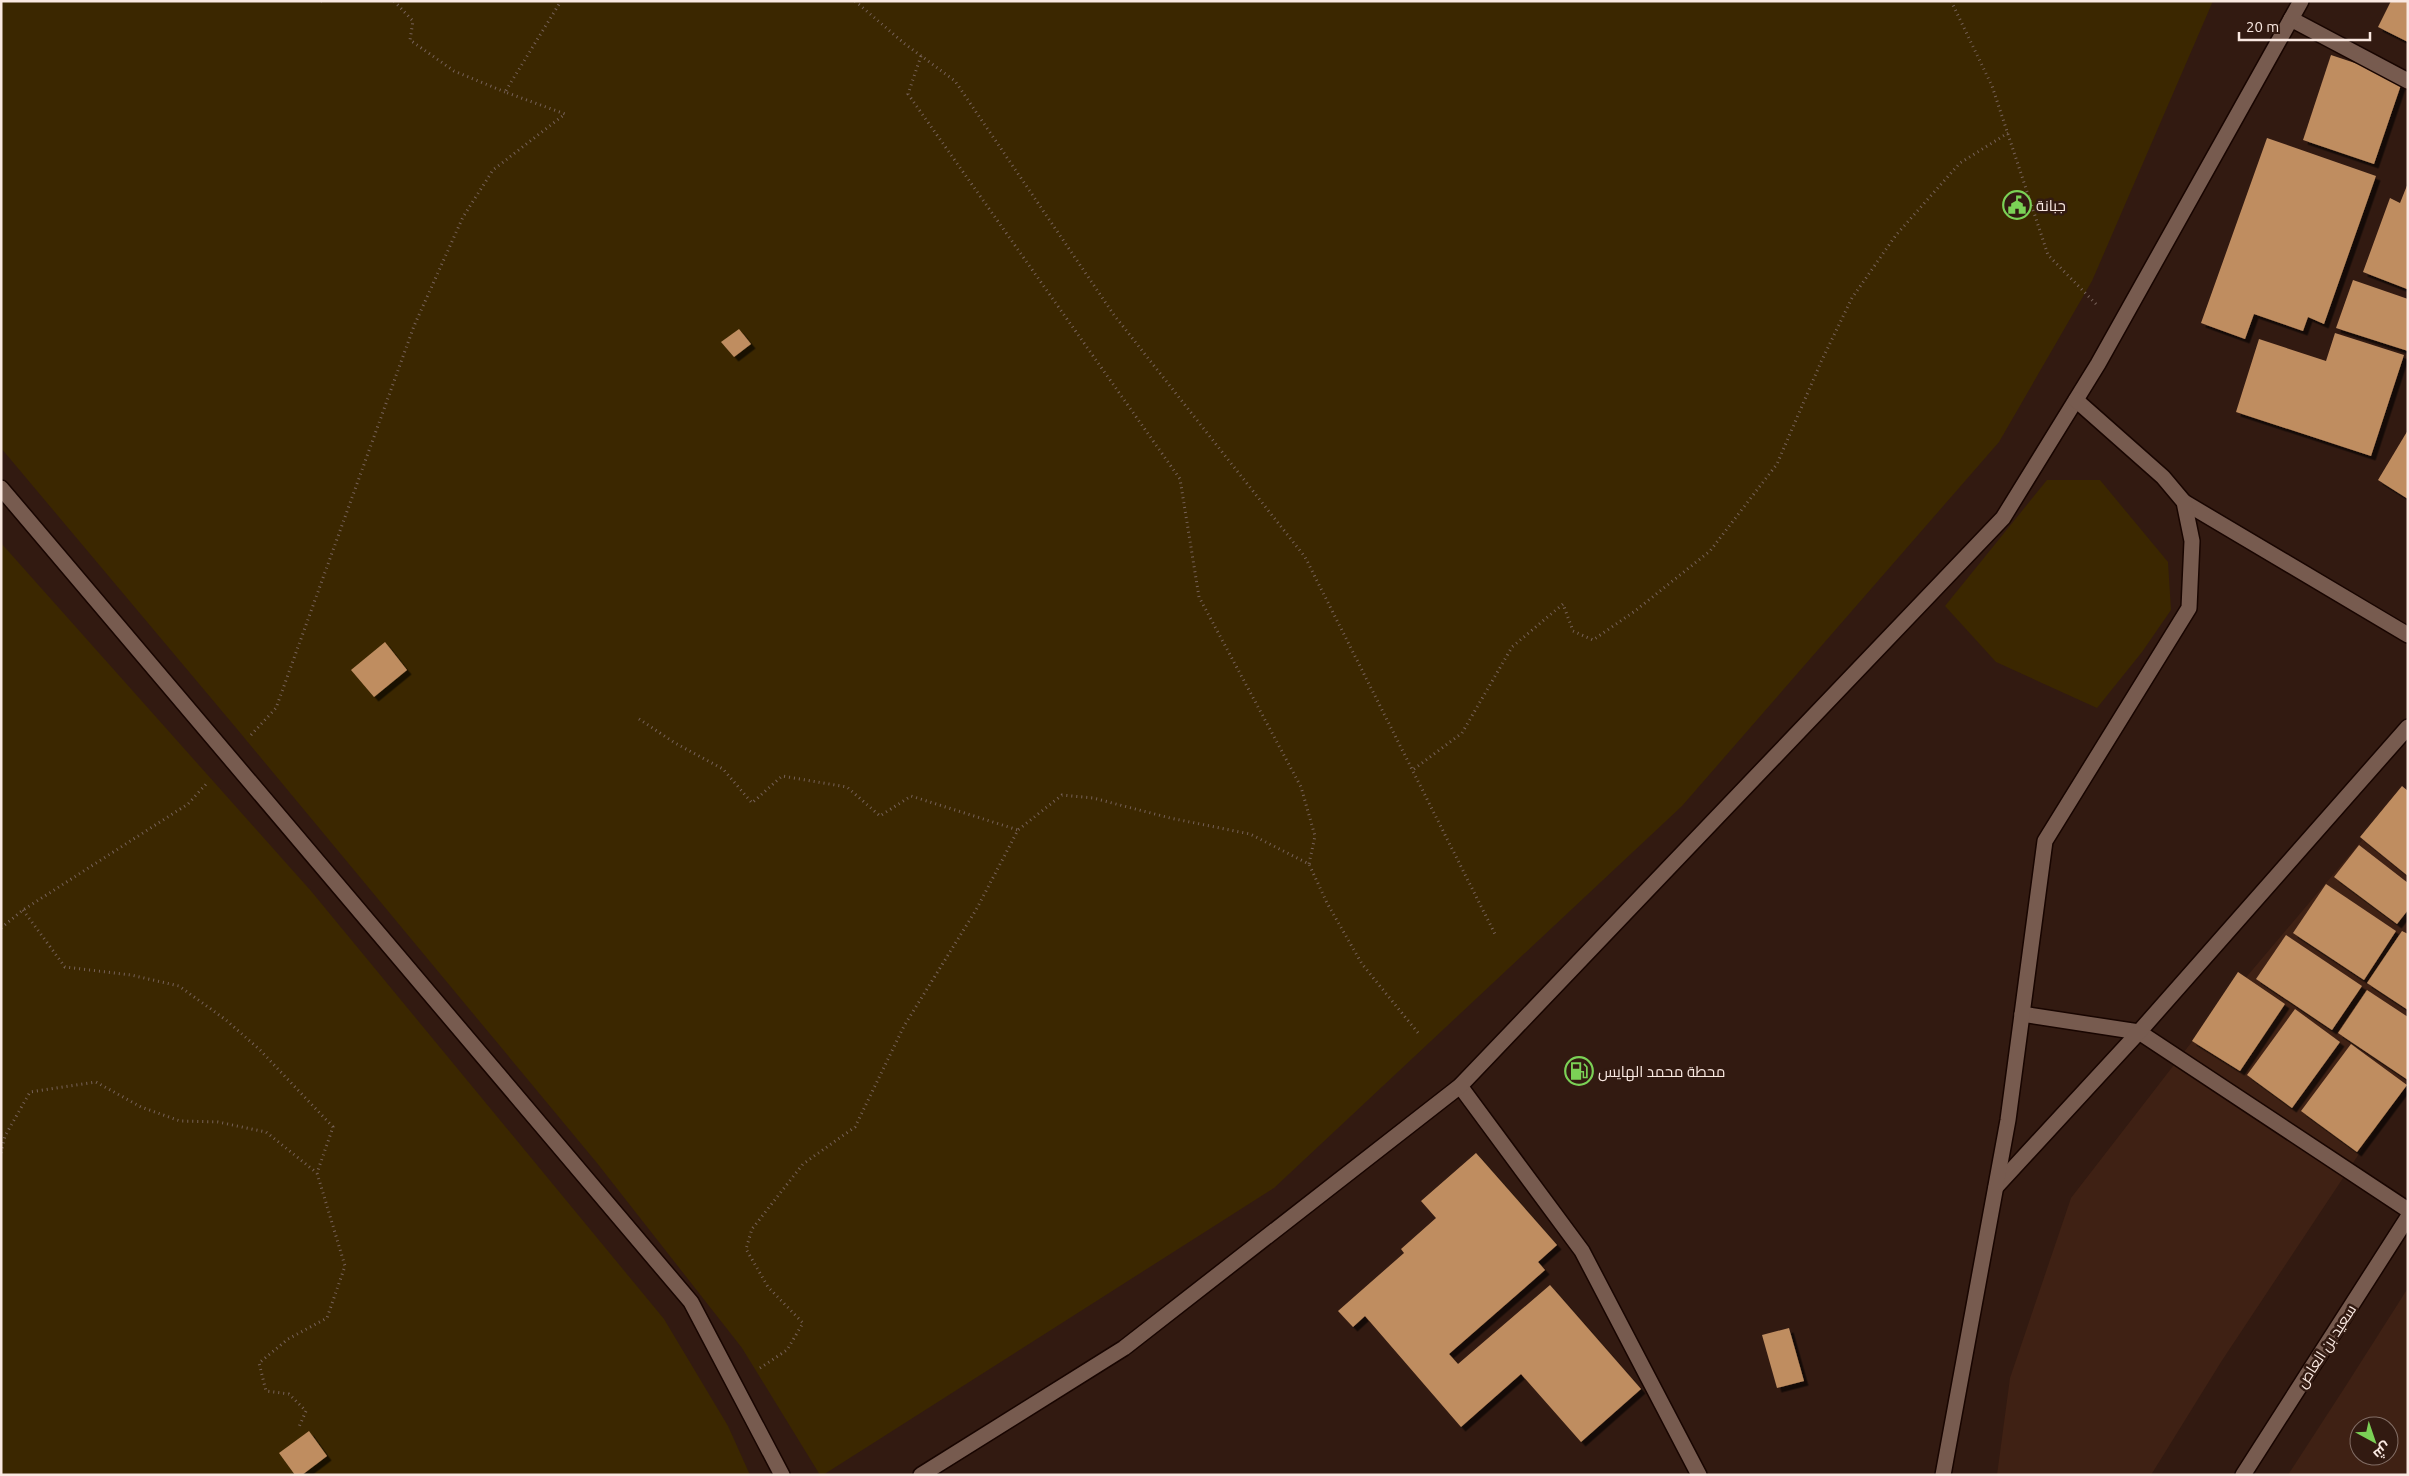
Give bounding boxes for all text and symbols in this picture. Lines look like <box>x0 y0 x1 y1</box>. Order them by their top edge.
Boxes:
scale bar <box>2239 10 2370 42</box>
text: 20 m <box>2246 18 2279 35</box>
public building icon: جبانة <box>2002 190 2032 220</box>
place label: جبانة <box>2036 197 2066 214</box>
fuel station icon: محطة محمد الهايس <box>1564 1056 1594 1086</box>
place label: محطة محمد الهايس <box>1598 1063 1725 1082</box>
street label: سعيد بن العاص <box>2293 1301 2361 1392</box>
north arrow <box>2349 1416 2399 1466</box>
text: ش <box>2370 1438 2394 1463</box>

